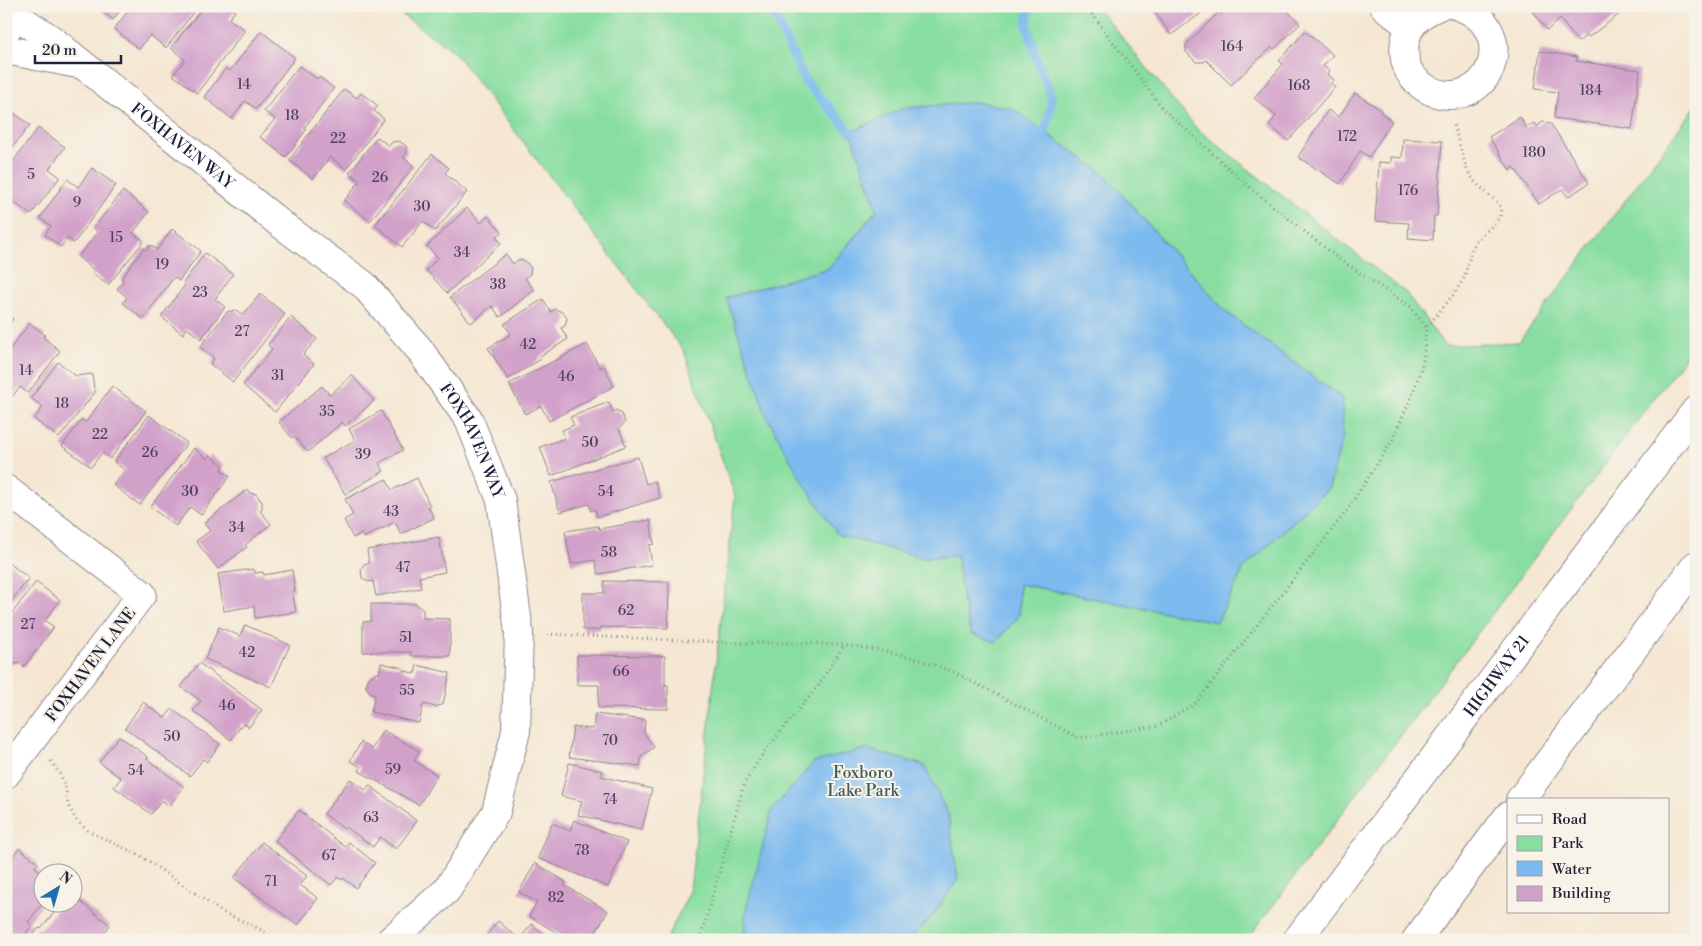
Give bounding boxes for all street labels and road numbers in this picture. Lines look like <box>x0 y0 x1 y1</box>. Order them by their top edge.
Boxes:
street label: FOXHAVEN WAY <box>127 99 239 195</box>
street label: FOXHAVEN WAY <box>435 379 509 503</box>
street label: FOXHAVEN LANE <box>41 604 140 726</box>
street label: HIGHWAY 21 <box>1460 631 1534 721</box>

